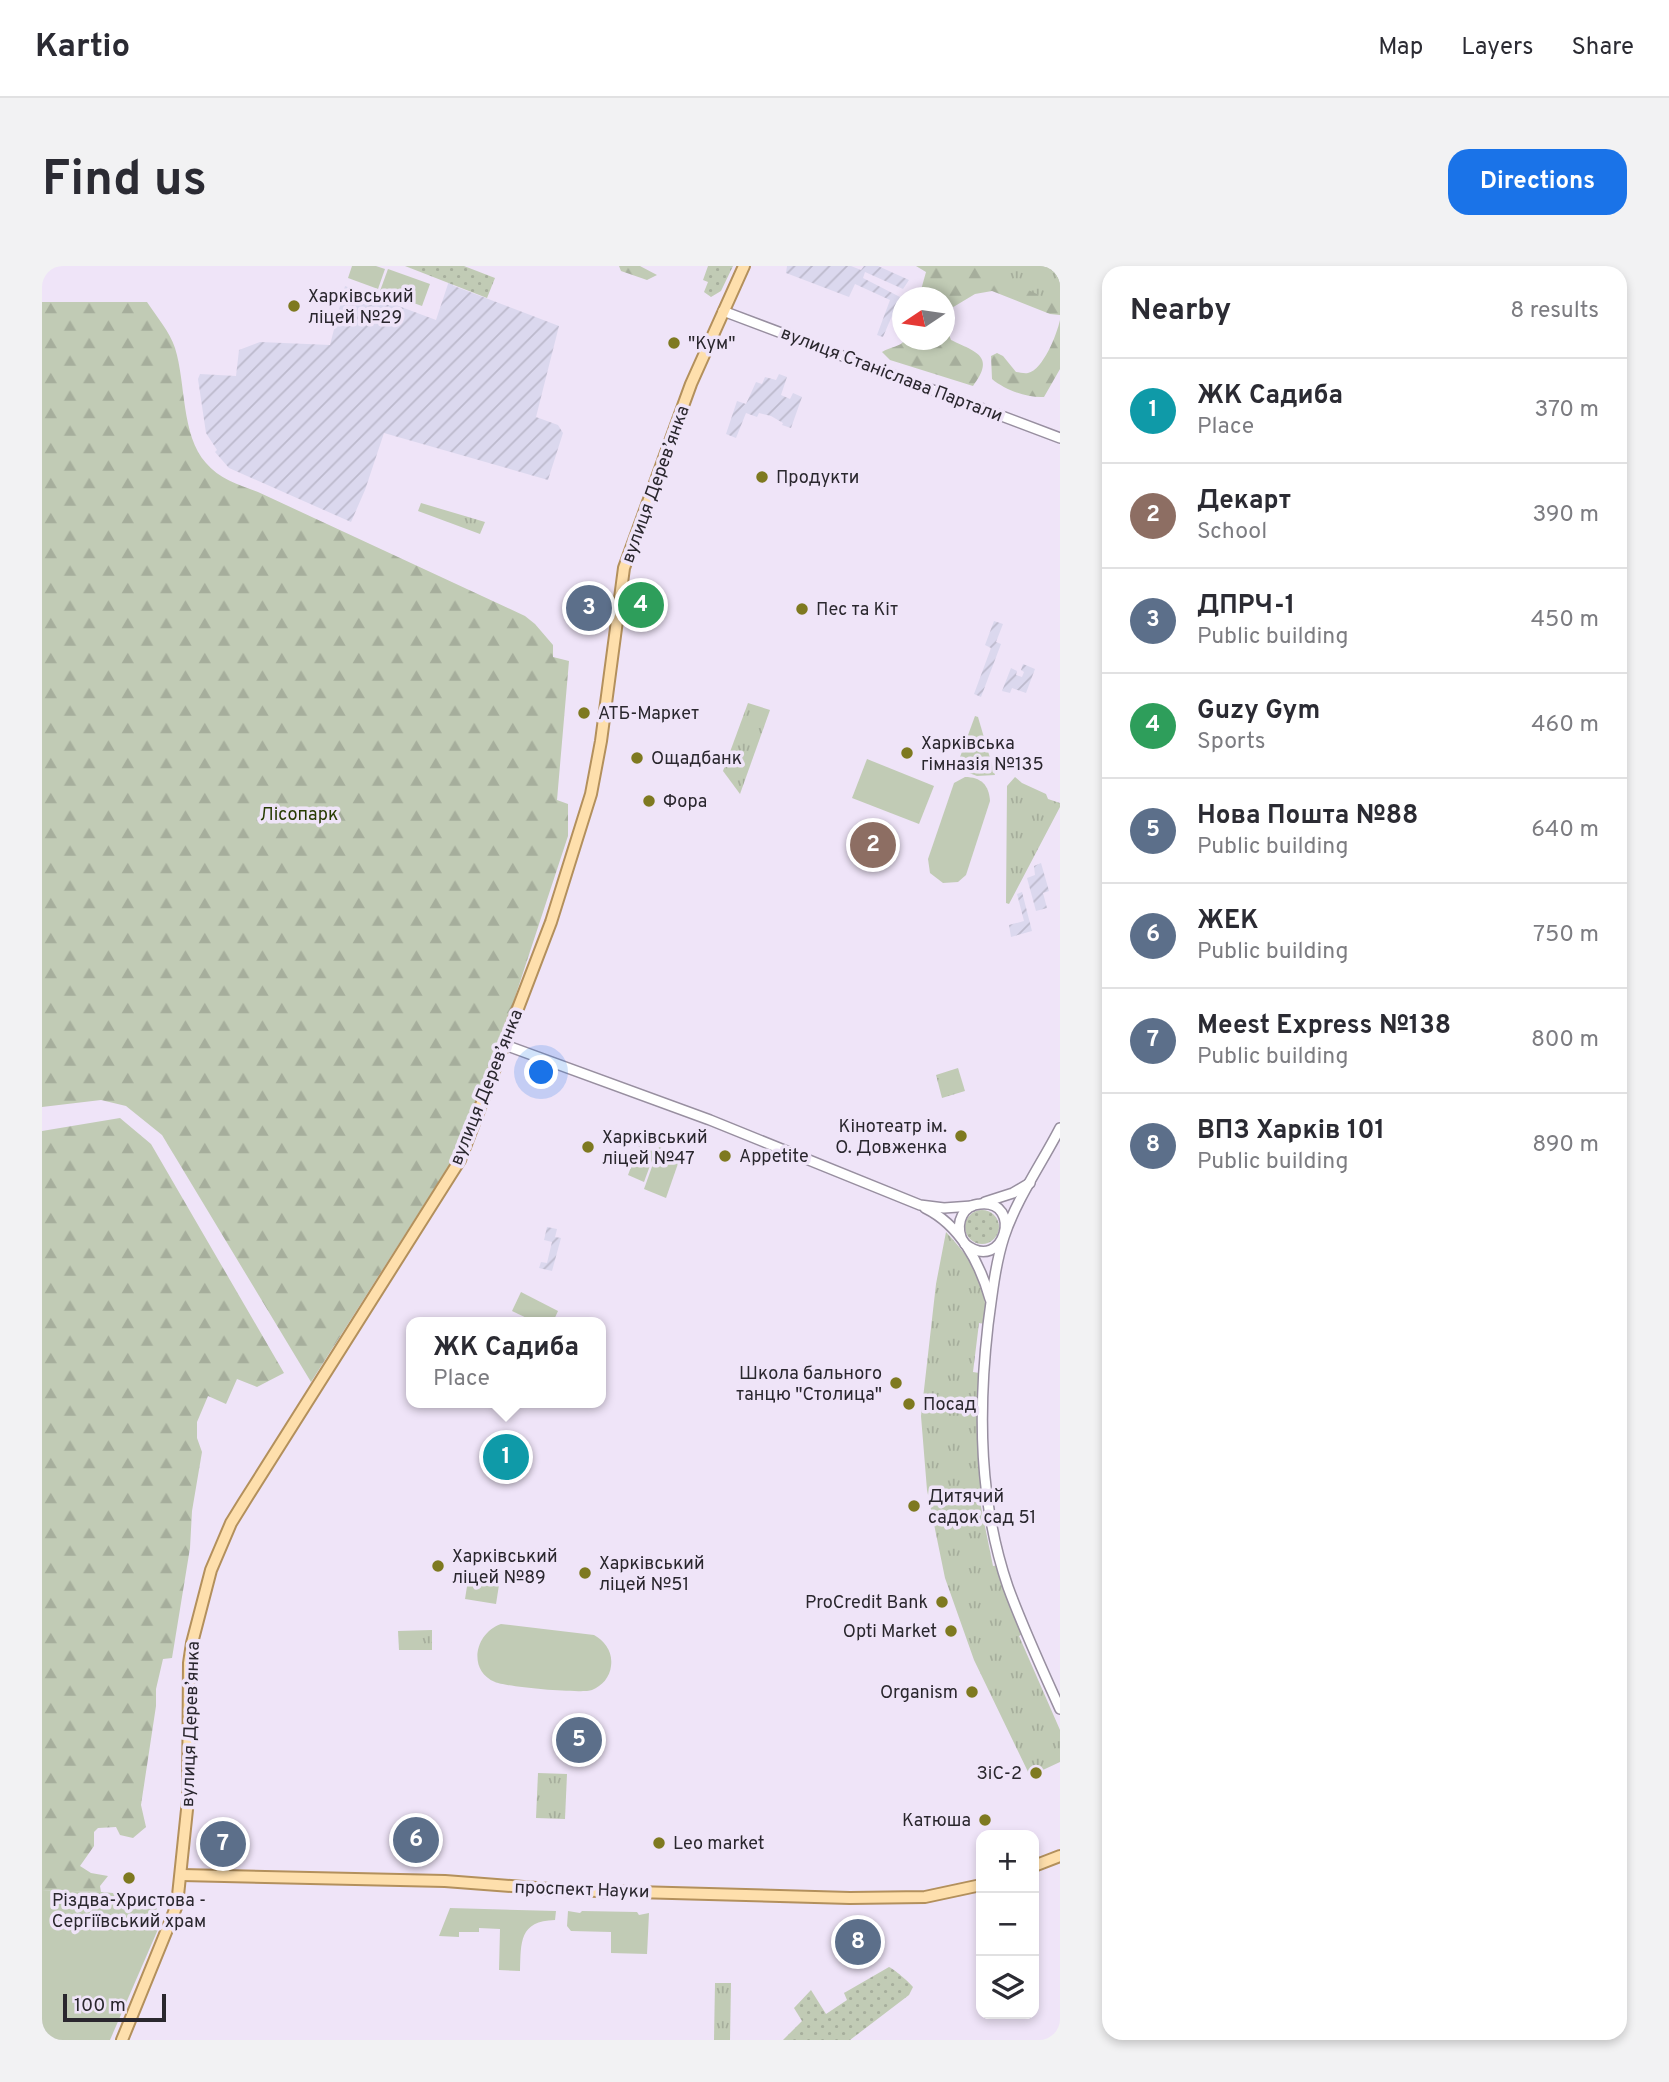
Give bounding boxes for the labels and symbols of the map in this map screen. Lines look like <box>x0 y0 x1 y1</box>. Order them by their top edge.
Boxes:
place label: Харківський ліцей №29 <box>308 286 413 330</box>
north arrow <box>892 287 955 350</box>
marker: Харківський ліцей №29 <box>286 298 302 314</box>
street label: вулиця Станіслава Партали <box>777 322 1006 428</box>
place label: "Кум" <box>688 333 735 356</box>
marker: "Кум" <box>666 335 682 351</box>
street label: вулиця Дерев’янка <box>617 403 696 566</box>
place label: Продукти <box>776 467 859 490</box>
marker: Продукти <box>754 469 770 485</box>
pin: 4 <box>618 579 664 631</box>
pin: 3 <box>566 582 612 634</box>
place label: Пес та Кіт <box>816 599 898 622</box>
marker: Пес та Кіт <box>794 601 810 617</box>
place label: АТБ-Маркет <box>598 703 699 726</box>
marker: АТБ-Маркет <box>576 705 592 721</box>
place label: Харківська гімназія №135 <box>921 733 1044 777</box>
marker: Харківська гімназія №135 <box>899 745 915 761</box>
place label: Ощадбанк <box>651 748 742 771</box>
marker: Ощадбанк <box>629 750 645 766</box>
place label: Фора <box>663 791 707 814</box>
marker: Фора <box>641 793 657 809</box>
park label: Лісопарк <box>260 804 338 827</box>
pin: 2 <box>850 819 896 871</box>
street label: вулиця Дерев’янка <box>446 1006 529 1169</box>
your location <box>524 1055 558 1089</box>
place label: Кінотеатр ім. О. Довженка <box>835 1116 947 1160</box>
place label: Харківський ліцей №47 <box>602 1127 707 1171</box>
marker: Кінотеатр ім. О. Довженка <box>953 1128 969 1144</box>
marker: Харківський ліцей №47 <box>580 1139 596 1155</box>
place label: Appetite <box>739 1146 809 1169</box>
marker: Appetite <box>717 1148 733 1164</box>
place label: Школа бального танцю "Столица" <box>736 1363 882 1407</box>
marker: Школа бального танцю "Столица" <box>888 1375 904 1391</box>
place label: Посад <box>923 1394 976 1417</box>
marker: Посад <box>901 1396 917 1412</box>
pin: 1 <box>483 1431 529 1483</box>
place label: Дитячий садок сад 51 <box>928 1486 1036 1530</box>
marker: Дитячий садок сад 51 <box>906 1498 922 1514</box>
place label: Харківський ліцей №89 <box>452 1546 557 1590</box>
place label: Харківський ліцей №51 <box>599 1553 704 1597</box>
marker: Харківський ліцей №89 <box>430 1558 446 1574</box>
marker: Харківський ліцей №51 <box>577 1565 593 1581</box>
place label: ProCredit Bank <box>805 1592 928 1615</box>
marker: ProCredit Bank <box>934 1594 950 1610</box>
place label: Opti Market <box>843 1621 937 1644</box>
marker: Opti Market <box>943 1623 959 1639</box>
street label: вулиця Дерев’янка <box>177 1641 206 1807</box>
place label: Organism <box>880 1682 958 1705</box>
marker: Organism <box>964 1684 980 1700</box>
pin: 5 <box>556 1714 602 1766</box>
place label: ЗіС-2 <box>977 1763 1022 1786</box>
marker: ЗіС-2 <box>1028 1765 1044 1781</box>
place label: Катюша <box>902 1810 971 1833</box>
marker: Катюша <box>977 1812 993 1828</box>
pin: 6 <box>393 1814 439 1866</box>
pin: 7 <box>200 1818 246 1870</box>
place label: Leo market <box>673 1833 765 1856</box>
marker: Leo market <box>651 1835 667 1851</box>
marker: Різдва-Христова - Сергіївський храм <box>121 1870 137 1886</box>
street label: проспект Науки <box>514 1877 650 1904</box>
place label: Різдва-Христова - Сергіївський храм <box>52 1890 206 1934</box>
pin: 8 <box>835 1916 881 1968</box>
scale bar <box>63 1991 166 2023</box>

